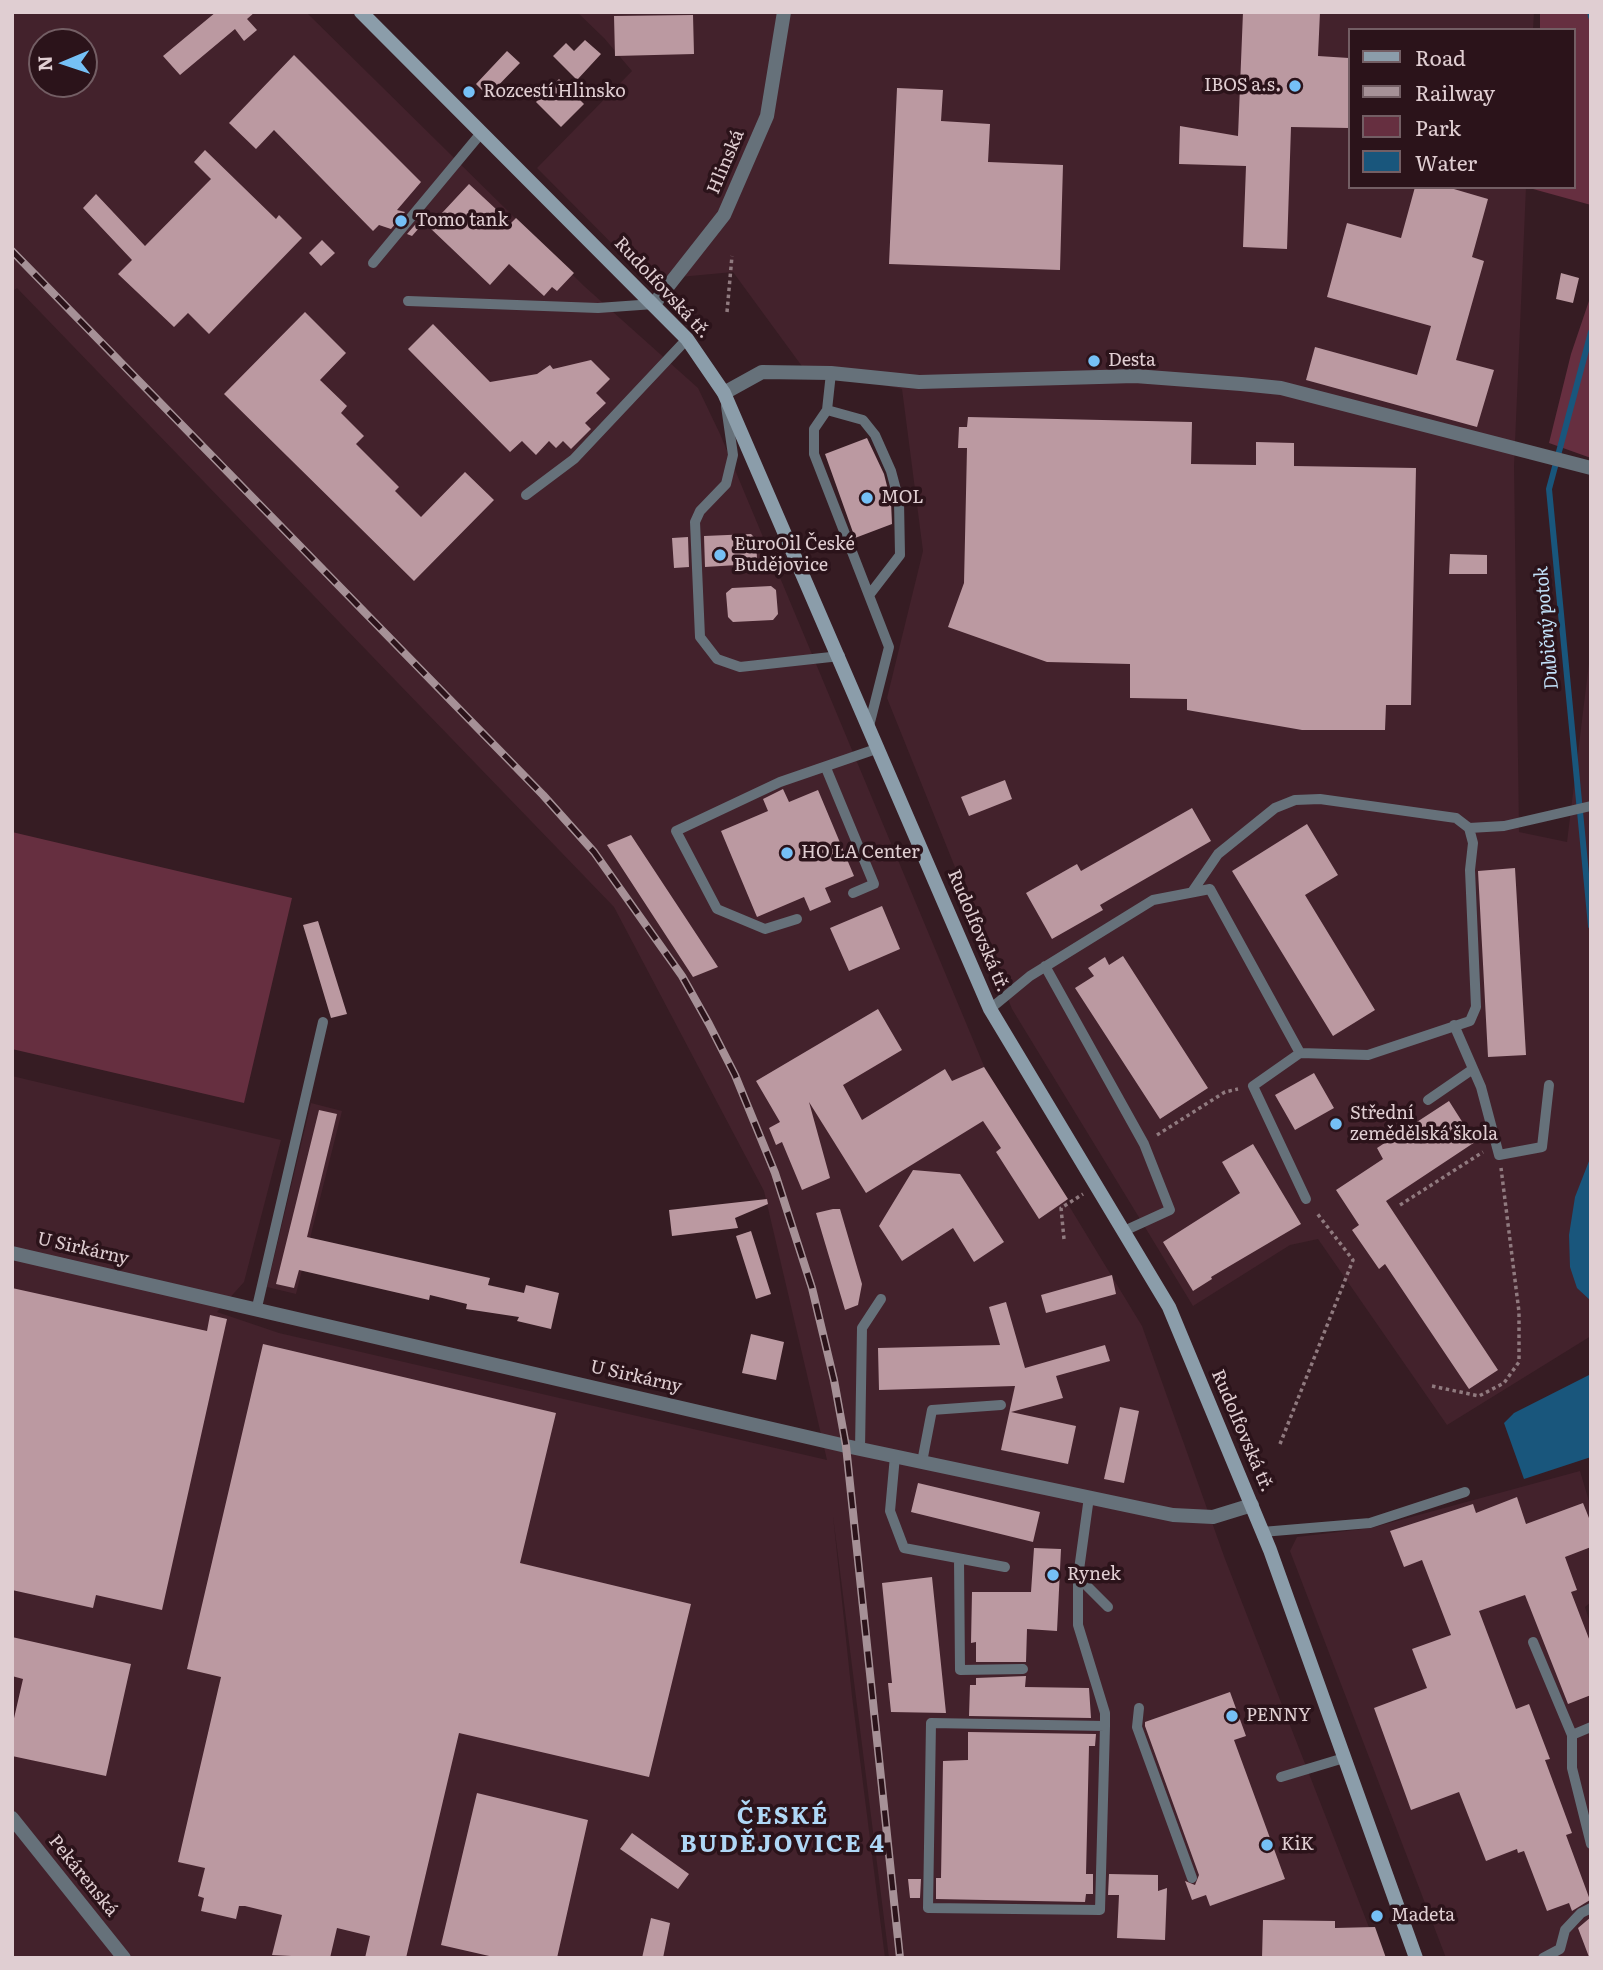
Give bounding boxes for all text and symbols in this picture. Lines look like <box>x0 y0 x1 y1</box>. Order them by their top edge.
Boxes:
north arrow <box>28 28 98 98</box>
legend <box>1348 28 1575 189</box>
text: Road <box>1415 41 1466 72</box>
text: N <box>30 55 58 72</box>
place label: IBOS a.s. <box>1204 75 1281 97</box>
text: Railway <box>1415 76 1495 107</box>
marker: IBOS a.s. <box>1287 78 1303 94</box>
place label: Rozcestí Hlinsko <box>483 81 626 103</box>
marker: Rozcestí Hlinsko <box>461 84 477 100</box>
text: Park <box>1415 111 1461 142</box>
street label: Hlinská <box>703 127 749 197</box>
text: Water <box>1415 146 1477 177</box>
place label: Tomo tank <box>415 210 508 232</box>
marker: Tomo tank <box>393 213 409 229</box>
street label: Rudolfovská tř. <box>609 233 715 343</box>
place label: Desta <box>1108 350 1156 372</box>
marker: Desta <box>1086 353 1102 369</box>
place label: MOL <box>881 487 924 509</box>
marker: MOL <box>859 490 875 506</box>
place label: EuroOil České Budějovice <box>734 534 855 576</box>
marker: EuroOil České Budějovice <box>712 547 728 563</box>
water label: Dubičný potok <box>1530 565 1564 691</box>
place label: HO LA Center <box>801 842 920 864</box>
marker: HO LA Center <box>779 845 795 861</box>
street label: Rudolfovská tř. <box>942 867 1014 995</box>
place label: Střední zemědělská škola <box>1350 1103 1498 1146</box>
marker: Střední zemědělská škola <box>1328 1116 1344 1132</box>
street label: U Sirkárny <box>35 1228 131 1270</box>
street label: U Sirkárny <box>588 1356 684 1398</box>
street label: Rudolfovská tř. <box>1206 1367 1278 1495</box>
place label: Rynek <box>1067 1564 1121 1586</box>
marker: Rynek <box>1045 1567 1061 1583</box>
place label: PENNY <box>1246 1705 1311 1727</box>
marker: PENNY <box>1224 1708 1240 1724</box>
district label: ČESKÉ BUDĚJOVICE 4 <box>682 1803 884 1859</box>
street label: Pekárenská <box>44 1831 122 1921</box>
place label: KiK <box>1281 1834 1314 1856</box>
marker: KiK <box>1259 1837 1275 1853</box>
place label: Madeta <box>1391 1905 1455 1927</box>
marker: Madeta <box>1369 1908 1385 1924</box>

